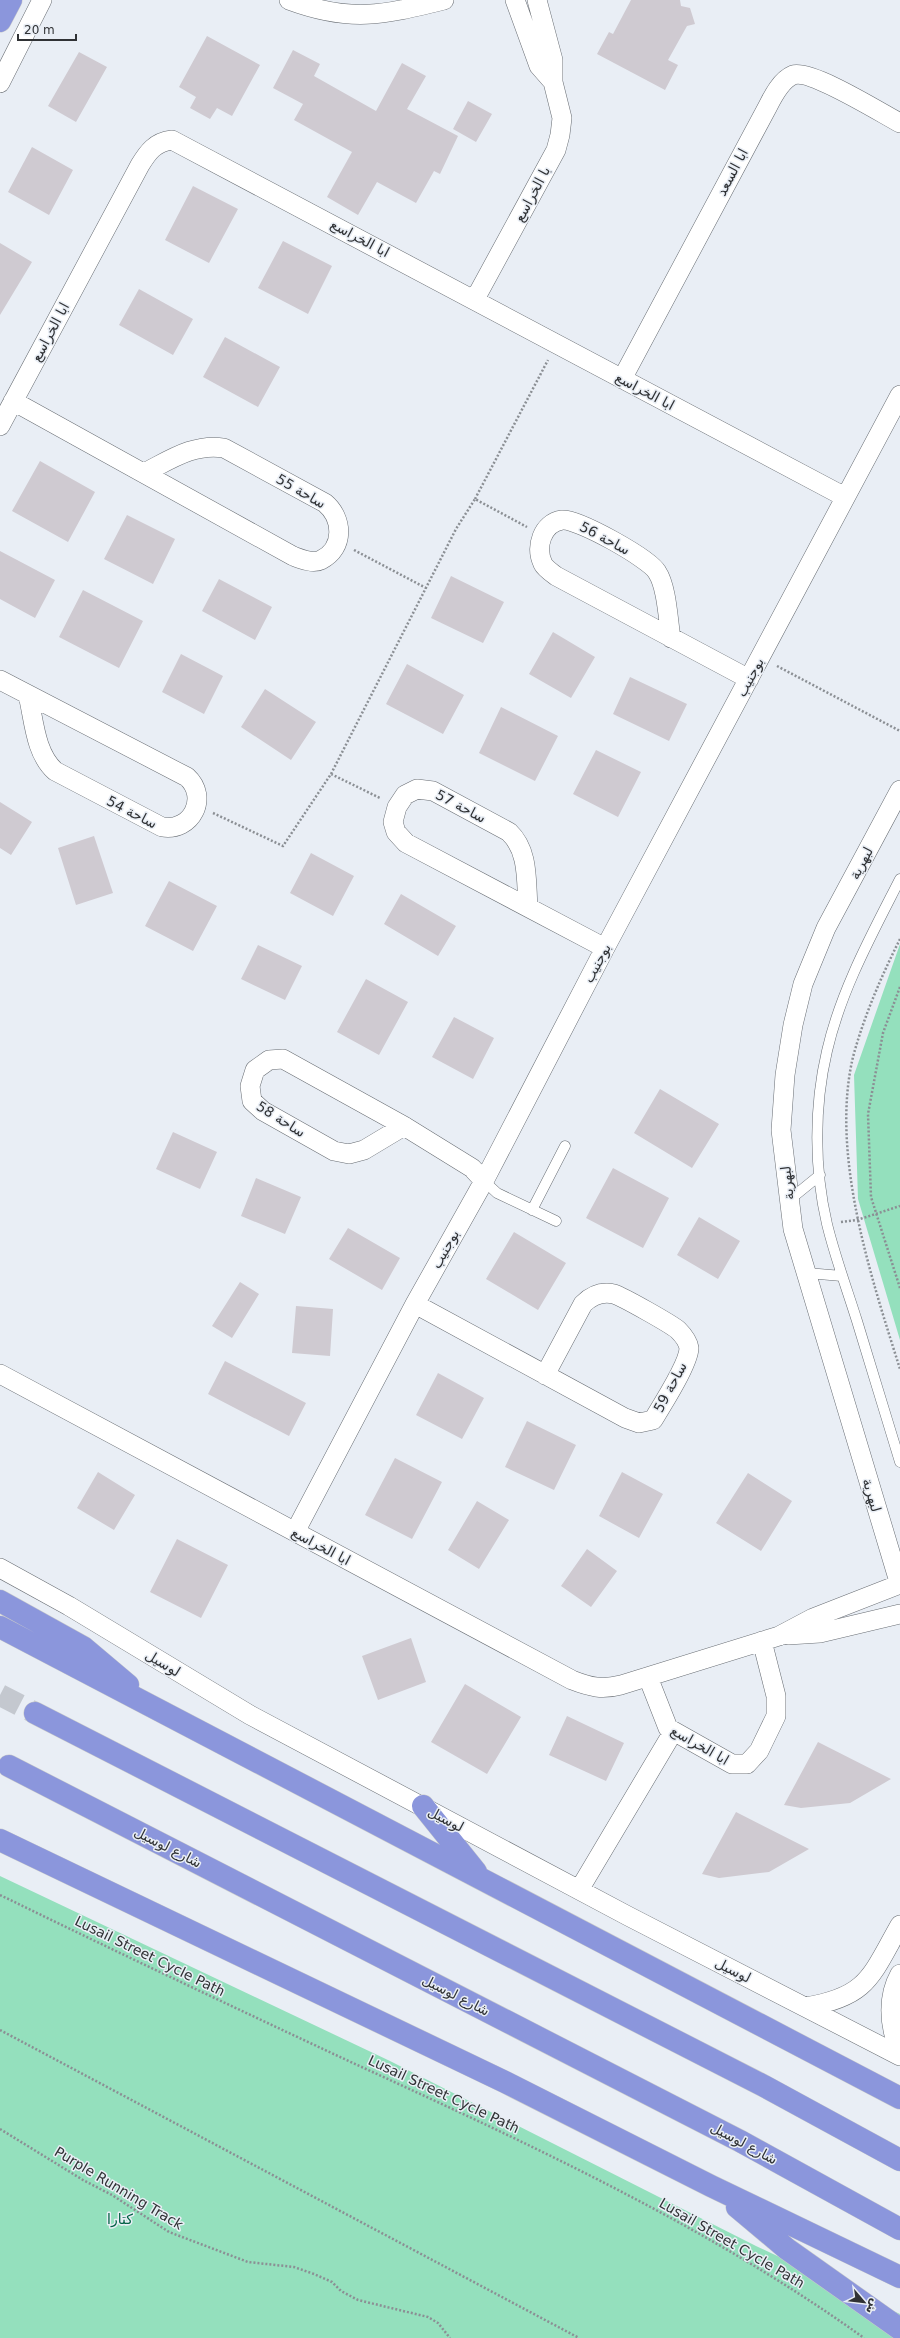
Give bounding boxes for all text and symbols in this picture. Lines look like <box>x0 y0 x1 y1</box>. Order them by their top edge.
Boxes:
scale bar <box>18 16 76 42</box>
text: 20 m <box>24 23 55 37</box>
street label: ابا السعد <box>713 146 751 198</box>
street label: با الخراسع <box>511 163 554 225</box>
street label: ابا الخراسع <box>327 216 392 261</box>
street label: ابا الخراسع <box>28 300 73 365</box>
street label: ابا الخراسع <box>612 369 677 414</box>
street label: ساحة 55 <box>273 470 329 512</box>
street label: ساحة 56 <box>577 518 633 558</box>
street label: بوجنيب <box>733 655 768 700</box>
street label: ساحة 57 <box>433 786 489 826</box>
street label: ساحة 54 <box>104 793 160 831</box>
street label: لبهرية <box>846 844 877 882</box>
street label: بوجنيب <box>580 941 615 986</box>
street label: ساحة 58 <box>254 1098 308 1140</box>
street label: لبهرية <box>777 1165 798 1201</box>
street label: بوجنيب <box>428 1227 463 1272</box>
street label: ساحة 59 <box>650 1359 690 1415</box>
street label: لبهرية <box>859 1476 884 1514</box>
street label: ابا الخراسع <box>288 1524 353 1569</box>
street label: لوسيل <box>142 1646 183 1681</box>
street label: ابا الخراسع <box>668 1722 732 1769</box>
street label: لوسيل <box>425 1803 467 1836</box>
street label: شارع لوسيل <box>131 1823 204 1872</box>
street label: Lusail Street Cycle Path <box>72 1913 228 1999</box>
street label: لوسيل <box>712 1954 754 1987</box>
street label: شارع لوسيل <box>419 1971 492 2020</box>
street label: Lusail Street Cycle Path <box>366 2052 522 2136</box>
street label: شارع لوسيل <box>707 2119 780 2168</box>
street label: Purple Running Track <box>52 2143 187 2233</box>
street label: Lusail Street Cycle Path <box>657 2195 807 2291</box>
park label: كتارا <box>107 2211 133 2228</box>
north arrow <box>844 2282 884 2322</box>
text: ش <box>863 2297 882 2316</box>

